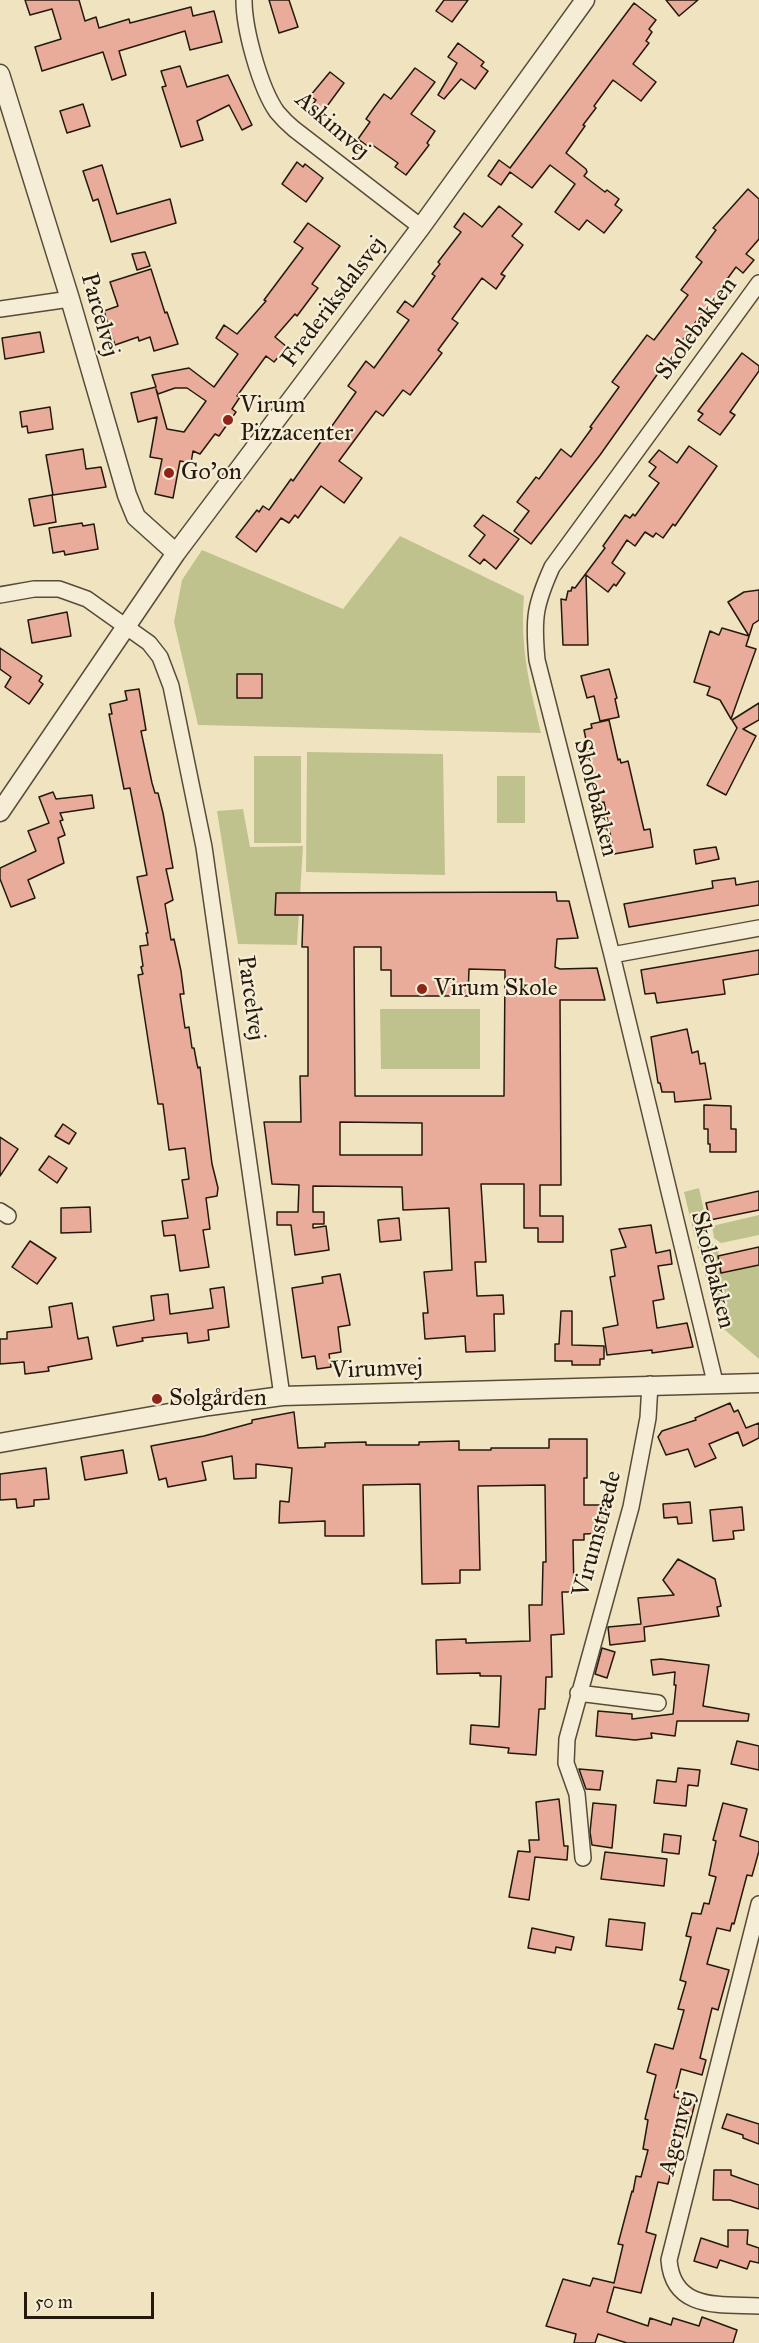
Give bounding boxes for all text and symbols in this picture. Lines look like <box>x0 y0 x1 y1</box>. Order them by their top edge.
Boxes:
street label: Askimvej <box>289 86 375 166</box>
street label: Frederiksdalsvej <box>276 231 392 373</box>
street label: Parcelvej <box>73 270 125 360</box>
street label: Skolebakken <box>650 272 744 386</box>
place label: Virum Pizzacenter <box>240 392 353 448</box>
marker: Virum Pizzacenter <box>221 413 235 427</box>
place label: Go'on <box>181 459 242 487</box>
marker: Go'on <box>162 466 176 480</box>
street label: Skolebakken <box>566 736 624 860</box>
street label: Parcelvej <box>230 954 270 1042</box>
place label: Virum Skole <box>434 975 558 1003</box>
marker: Virum Skole <box>415 982 429 996</box>
street label: Skolebakken <box>683 1208 741 1332</box>
street label: Virumvej <box>331 1354 423 1386</box>
place label: Solgården <box>169 1385 267 1413</box>
marker: Solgården <box>150 1392 164 1406</box>
street label: Virumstræde <box>567 1468 629 1600</box>
street label: Agernvej <box>654 2088 702 2178</box>
scale bar <box>27 2280 158 2318</box>
text: 50 m <box>35 2291 73 2313</box>

